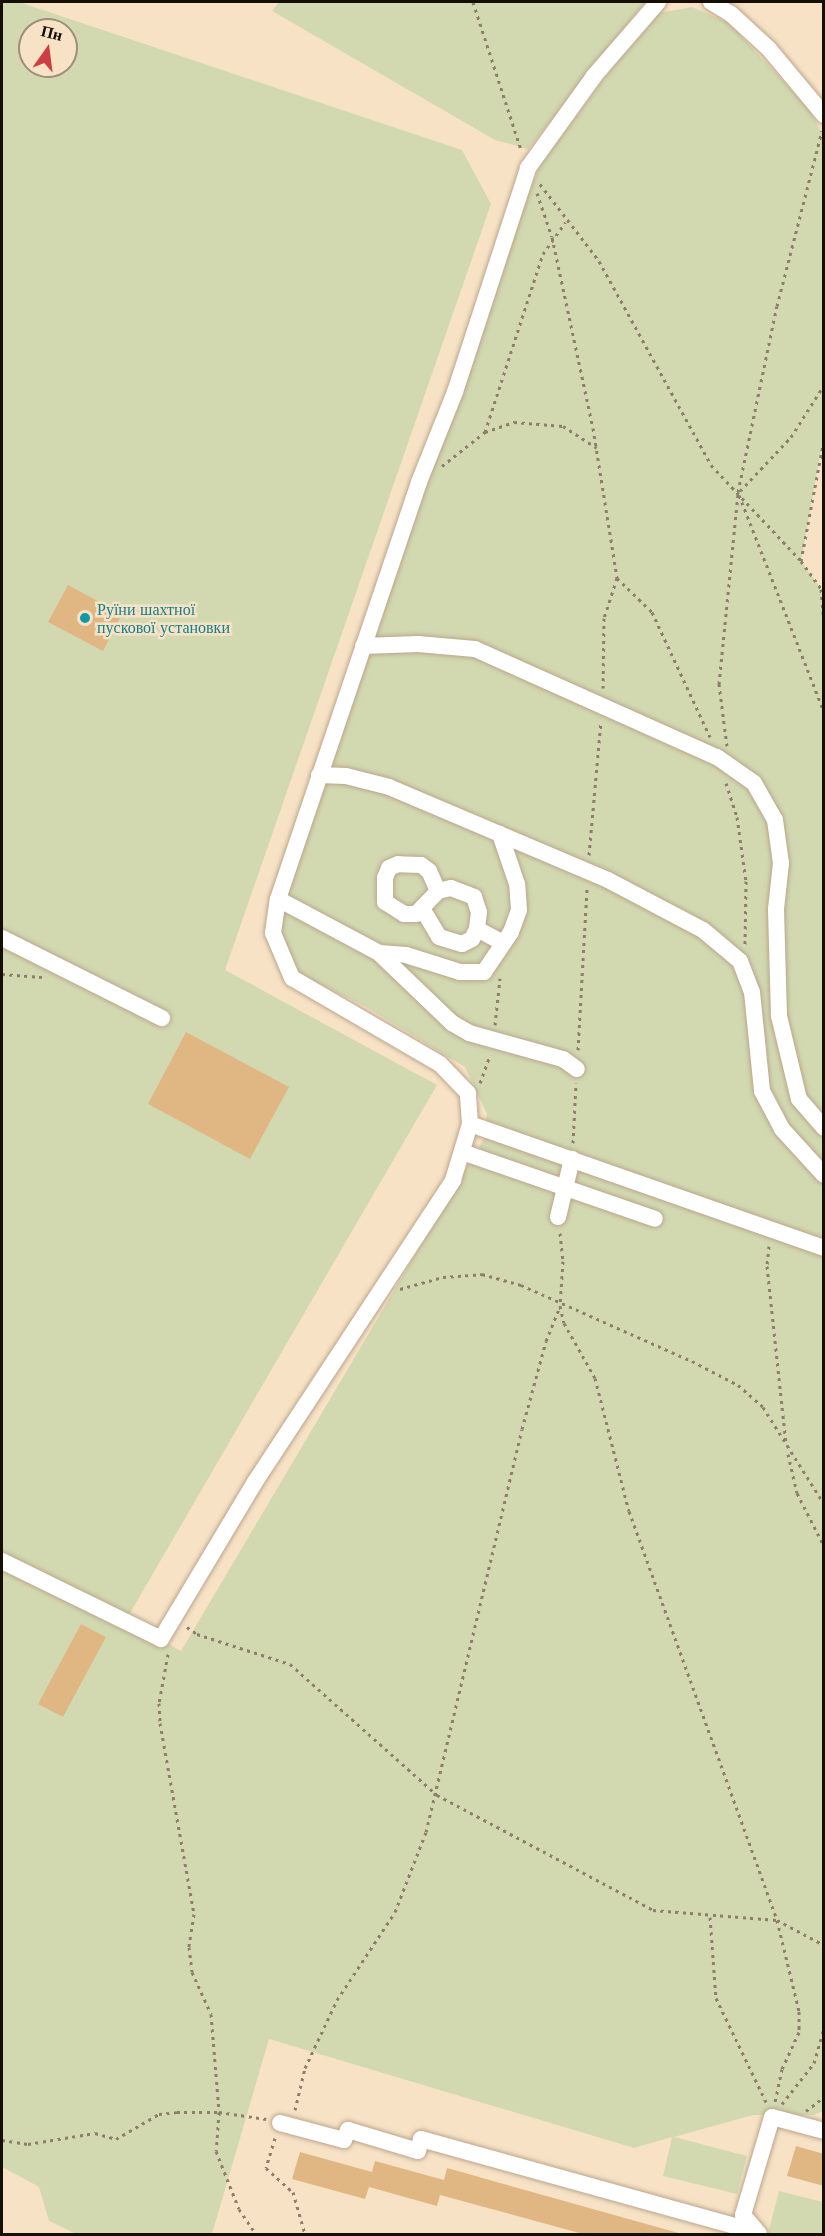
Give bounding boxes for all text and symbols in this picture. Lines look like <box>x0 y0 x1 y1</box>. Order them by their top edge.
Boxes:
north arrow <box>18 18 78 78</box>
text: Пн <box>39 20 65 45</box>
place label: Руїни шахтної пускової установки <box>97 599 230 637</box>
marker: Руїни шахтної пускової установки <box>78 611 92 625</box>

